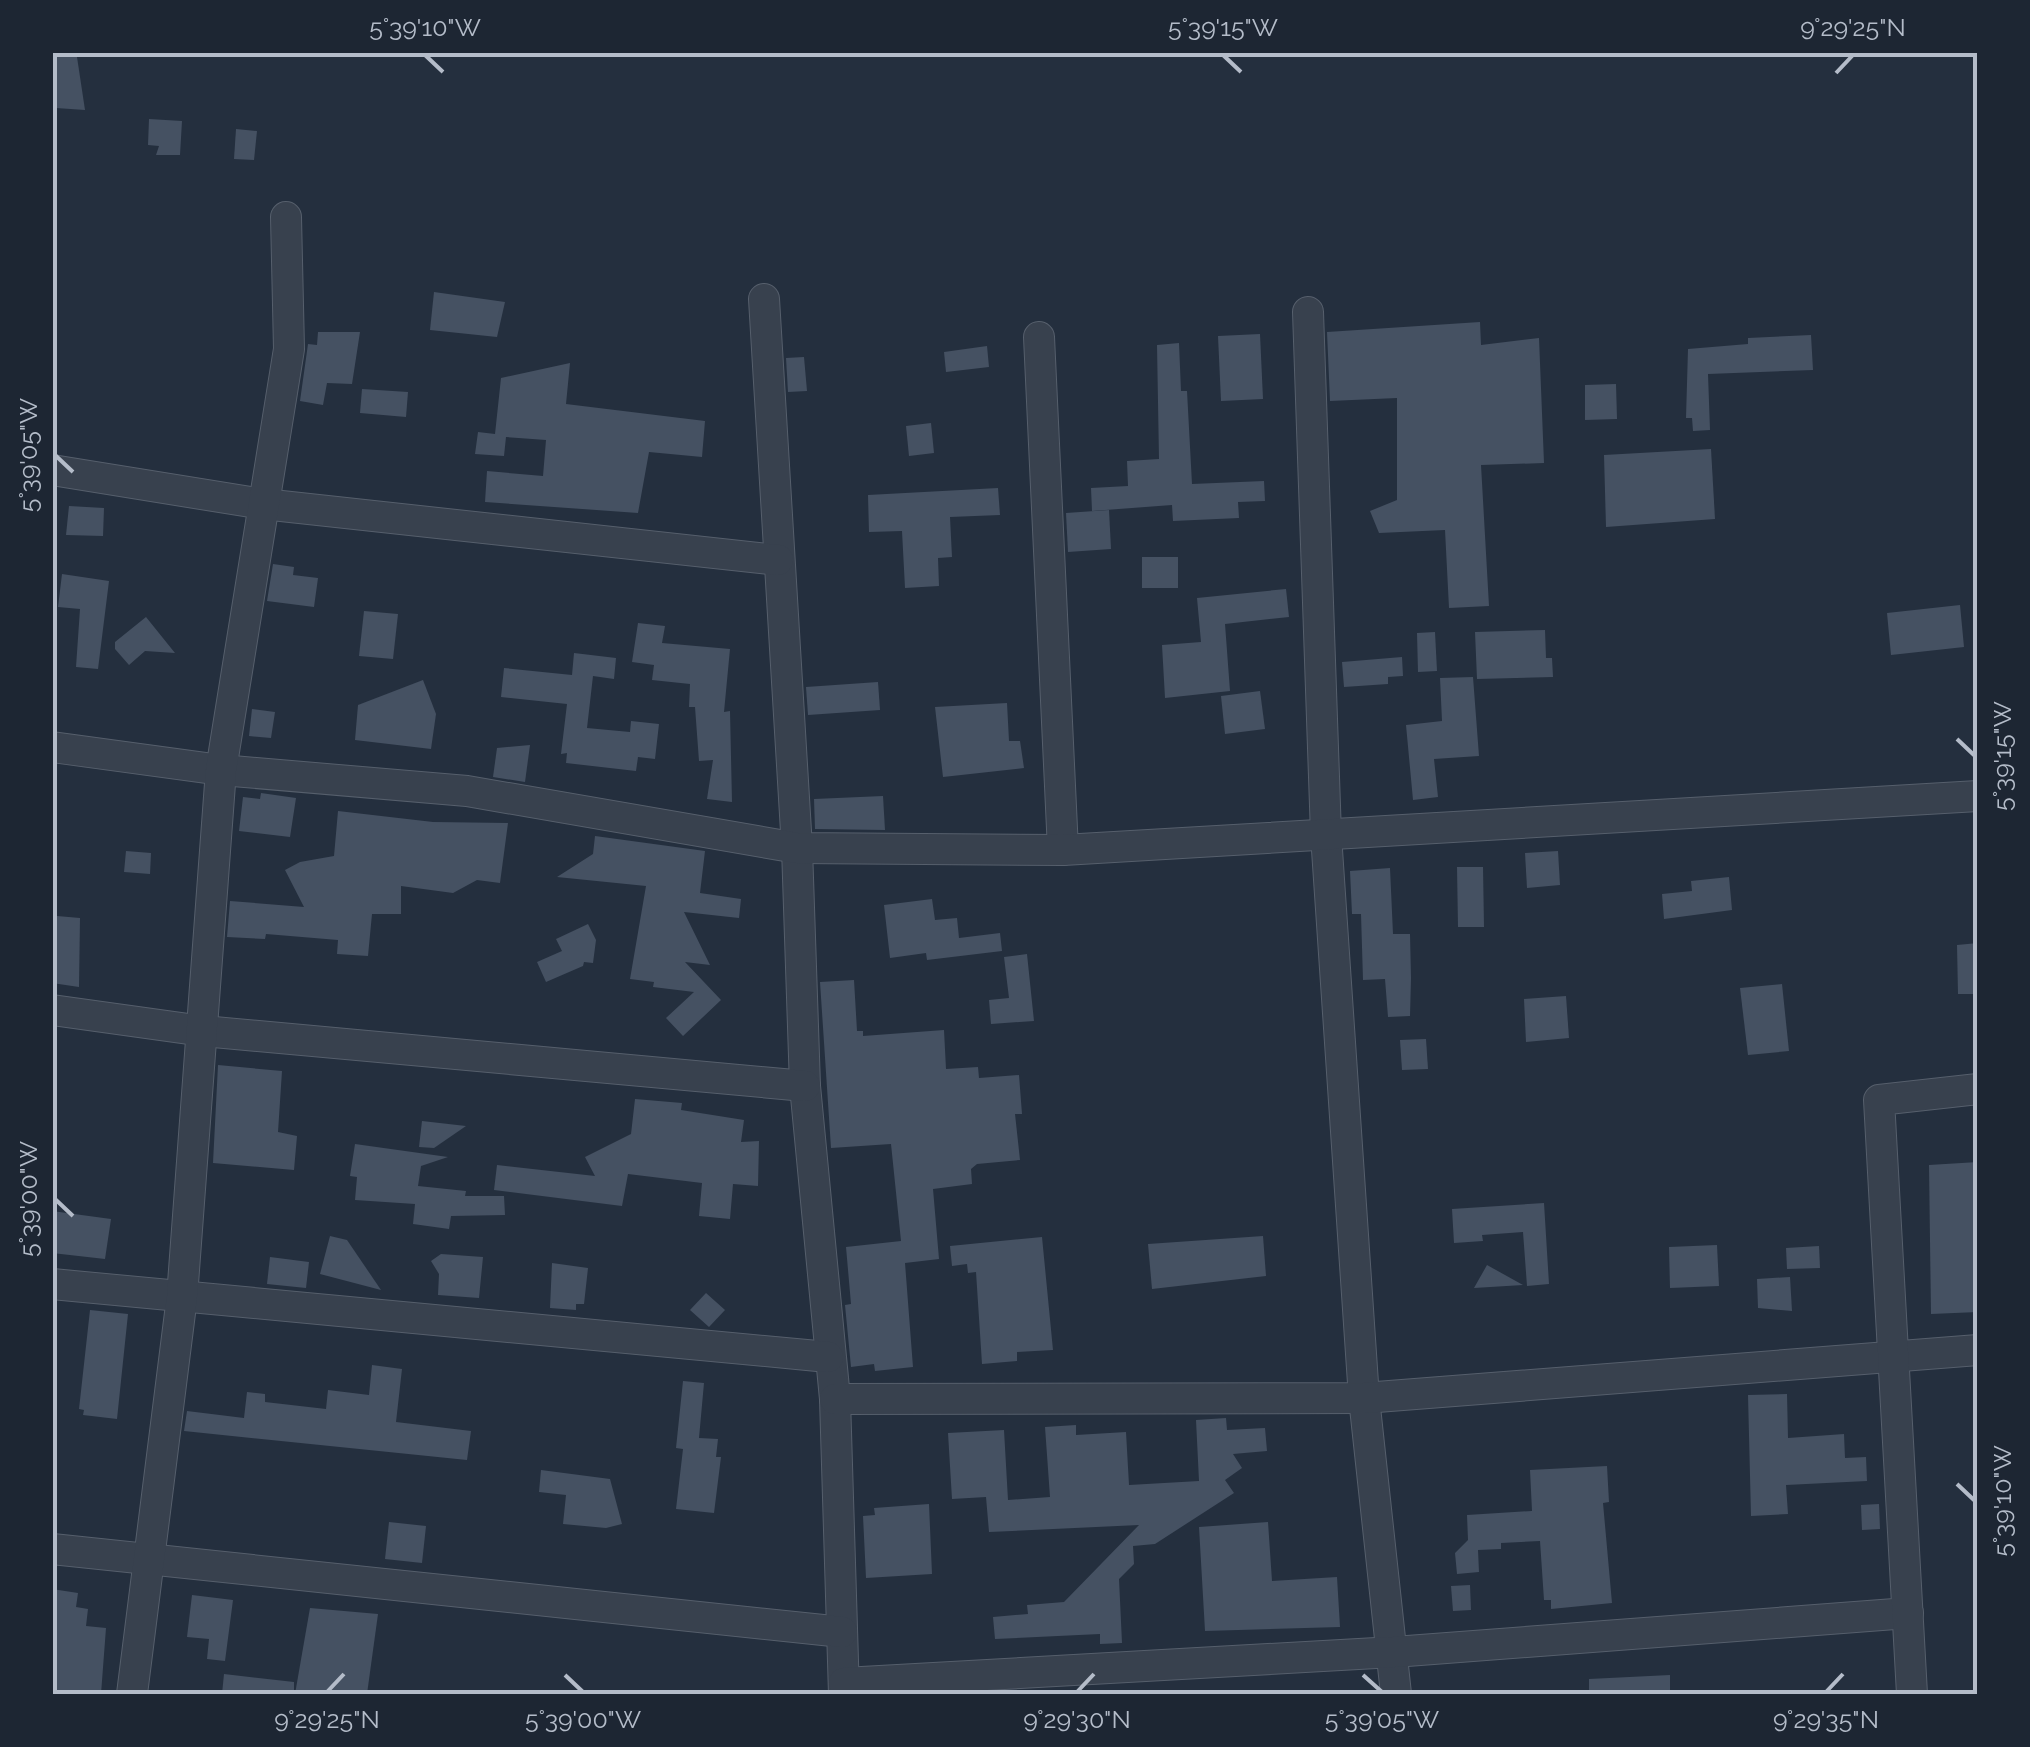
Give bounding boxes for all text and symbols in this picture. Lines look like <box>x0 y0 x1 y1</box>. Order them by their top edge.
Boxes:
text: 5°39'10"W <box>369 12 481 42</box>
text: 5°39'15"W <box>1168 12 1278 42</box>
text: 9°29'25"N <box>1800 12 1906 42</box>
text: 5°39'05"W <box>13 398 43 512</box>
text: 5°39'15"W <box>1987 701 2017 811</box>
text: 5°39'00"W <box>13 1141 43 1257</box>
text: 5°39'10"W <box>1987 1445 2017 1557</box>
text: 9°29'25"N <box>274 1704 380 1734</box>
text: 5°39'00"W <box>525 1704 641 1734</box>
text: 9°29'30"N <box>1023 1704 1131 1734</box>
text: 5°39'05"W <box>1325 1704 1439 1734</box>
text: 9°29'35"N <box>1773 1704 1879 1734</box>

